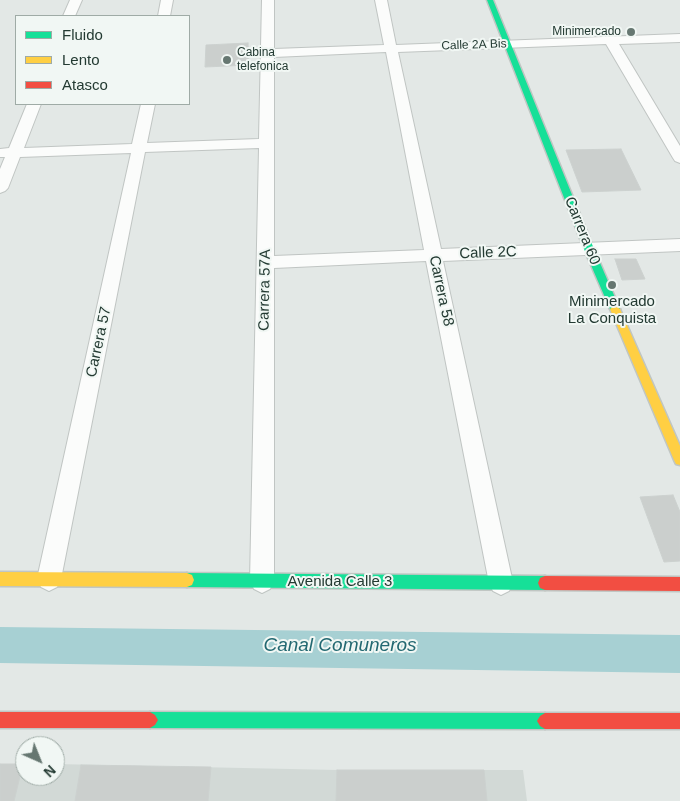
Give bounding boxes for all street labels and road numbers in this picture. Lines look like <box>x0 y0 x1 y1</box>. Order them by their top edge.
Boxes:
street label: Calle 2A Bis <box>441 37 507 53</box>
street label: Carrera 60 <box>560 194 604 268</box>
street label: Calle 2C <box>459 243 517 263</box>
street label: Carrera 57A <box>255 249 275 331</box>
street label: Carrera 58 <box>425 254 457 328</box>
street label: Carrera 57 <box>83 305 115 379</box>
street label: Avenida Calle 3 <box>288 573 392 591</box>

